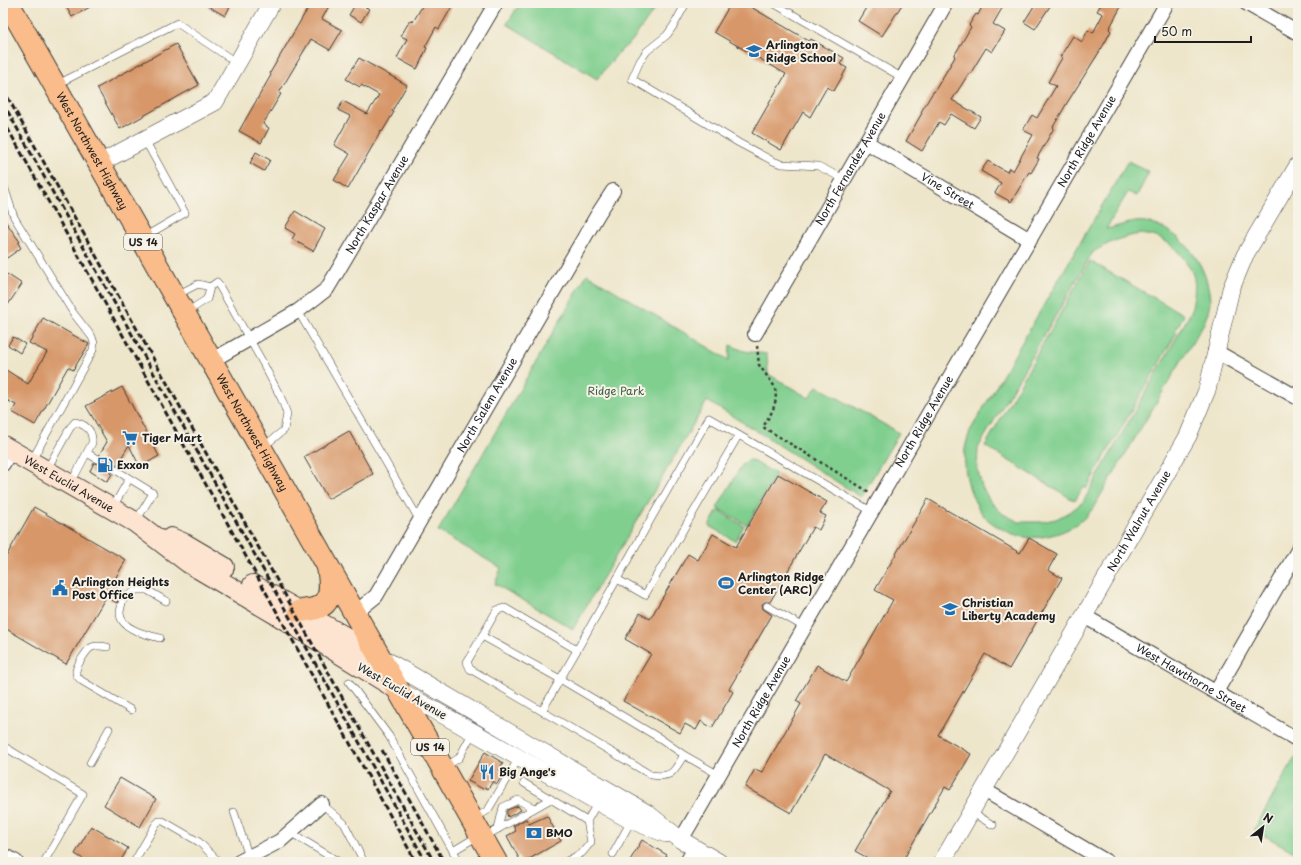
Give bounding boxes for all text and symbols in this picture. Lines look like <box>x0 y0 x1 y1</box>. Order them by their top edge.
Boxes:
scale bar <box>1155 18 1251 44</box>
text: 50 m <box>1161 22 1192 40</box>
place label: Arlington Ridge School <box>766 36 836 66</box>
school or university icon: Arlington Ridge School <box>745 42 763 60</box>
street label: West Northwest Highway <box>52 89 133 213</box>
street label: North Ridge Avenue <box>1053 92 1120 190</box>
street label: North Fernandez Avenue <box>811 109 889 228</box>
street label: North Kaspar Avenue <box>341 152 412 257</box>
street label: Vine Street <box>918 168 978 213</box>
road number: US 14 <box>124 234 162 250</box>
street label: North Salem Avenue <box>452 354 521 456</box>
street label: West Northwest Highway <box>212 370 293 494</box>
street label: North Ridge Avenue <box>890 372 957 470</box>
park label: Ridge Park <box>587 382 645 399</box>
supermarket icon: Tiger Mart <box>121 429 139 447</box>
place label: Tiger Mart <box>142 429 202 446</box>
street label: West Euclid Avenue <box>21 451 117 516</box>
fuel station icon: Exxon <box>96 456 114 474</box>
place label: Exxon <box>117 456 149 473</box>
street label: North Walnut Avenue <box>1103 467 1175 574</box>
place label: Arlington Ridge Center (ARC) <box>738 568 824 598</box>
place label: Arlington Heights Post Office <box>72 573 170 603</box>
sports icon: Arlington Ridge Center (ARC) <box>717 574 735 592</box>
public building icon: Arlington Heights Post Office <box>51 579 69 597</box>
place label: Christian Liberty Academy <box>962 594 1055 624</box>
school or university icon: Christian Liberty Academy <box>941 600 959 618</box>
street label: West Hawthorne Street <box>1133 639 1250 717</box>
street label: North Ridge Avenue <box>727 652 794 751</box>
street label: West Euclid Avenue <box>354 658 450 723</box>
road number: US 14 <box>411 739 449 755</box>
restaurant icon: Big Ange's <box>478 763 496 781</box>
place label: Big Ange's <box>499 763 556 780</box>
north arrow <box>1243 807 1283 847</box>
text: N <box>1260 808 1277 828</box>
bank icon: BMO <box>525 824 543 842</box>
place label: BMO <box>546 824 573 841</box>

